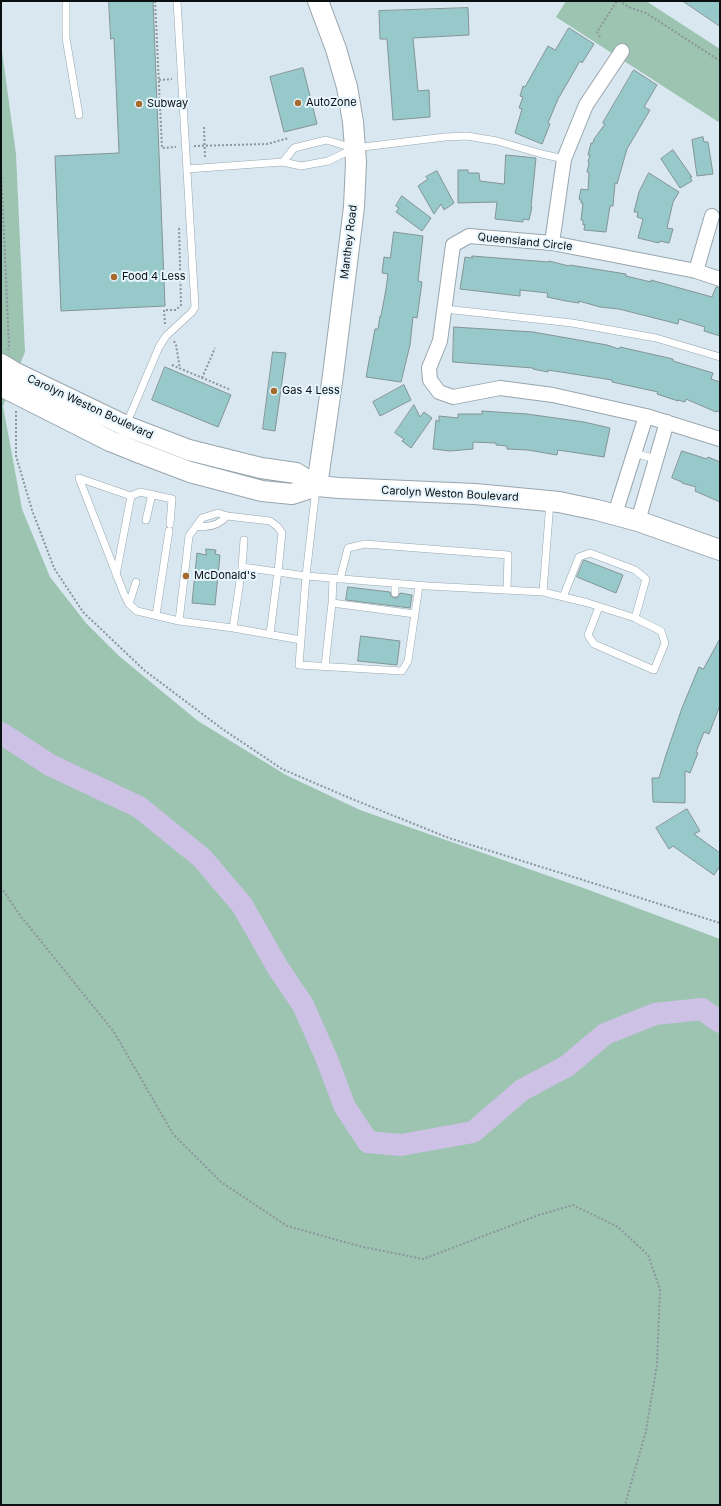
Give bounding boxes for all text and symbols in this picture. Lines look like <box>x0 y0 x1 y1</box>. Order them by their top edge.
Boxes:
place label: AutoZone <box>306 96 357 110</box>
place label: Subway <box>147 97 188 111</box>
marker: AutoZone <box>293 98 303 108</box>
marker: Subway <box>134 99 144 109</box>
street label: Manthey Road <box>338 204 360 280</box>
street label: Queensland Circle <box>477 230 573 254</box>
place label: Food 4 Less <box>122 270 186 284</box>
marker: Food 4 Less <box>109 272 119 282</box>
street label: Carolyn Weston Boulevard <box>25 372 155 442</box>
place label: Gas 4 Less <box>282 384 340 398</box>
marker: Gas 4 Less <box>269 386 279 396</box>
street label: Carolyn Weston Boulevard <box>381 484 519 504</box>
place label: McDonald's <box>194 569 256 583</box>
marker: McDonald's <box>181 571 191 581</box>

